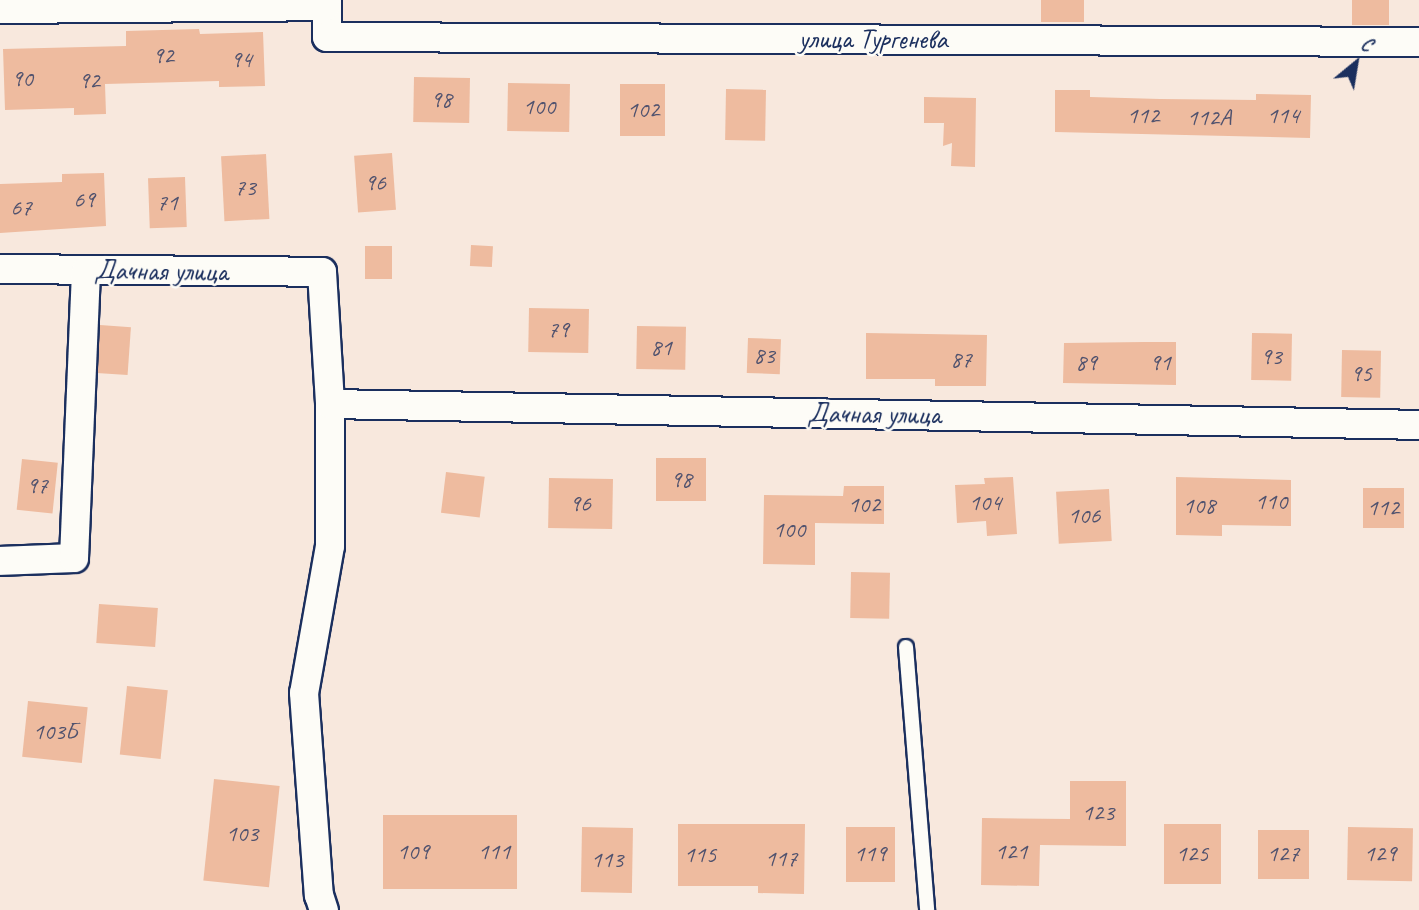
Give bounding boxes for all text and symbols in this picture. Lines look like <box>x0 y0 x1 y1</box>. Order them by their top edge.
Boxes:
street label: улица Тургенева <box>798 22 948 56</box>
north arrow <box>1321 28 1391 98</box>
text: С <box>1356 32 1377 58</box>
house number: 92 <box>152 42 174 70</box>
house number: 94 <box>230 46 252 74</box>
house number: 90 <box>11 65 33 93</box>
house number: 92 <box>78 67 100 95</box>
house number: 98 <box>430 86 452 114</box>
house number: 100 <box>523 93 555 121</box>
house number: 102 <box>627 96 659 124</box>
house number: 112 <box>1127 102 1159 130</box>
house number: 114 <box>1267 102 1299 130</box>
house number: 112А <box>1187 104 1231 132</box>
house number: 96 <box>364 169 386 197</box>
house number: 73 <box>234 174 256 202</box>
house number: 69 <box>73 186 95 214</box>
house number: 71 <box>156 189 178 217</box>
house number: 67 <box>10 194 32 222</box>
street label: Дачная улица <box>94 253 228 289</box>
house number: 79 <box>547 316 569 344</box>
house number: 81 <box>650 334 672 362</box>
house number: 83 <box>753 342 775 370</box>
house number: 93 <box>1260 343 1282 371</box>
house number: 87 <box>950 346 972 374</box>
house number: 89 <box>1075 349 1097 377</box>
house number: 91 <box>1149 349 1171 377</box>
house number: 95 <box>1350 360 1372 388</box>
street label: Дачная улица <box>807 396 941 432</box>
house number: 98 <box>670 466 692 494</box>
house number: 97 <box>26 472 48 500</box>
house number: 110 <box>1255 488 1287 516</box>
house number: 104 <box>969 489 1001 517</box>
house number: 96 <box>569 490 591 518</box>
house number: 102 <box>848 491 880 519</box>
house number: 108 <box>1183 492 1215 520</box>
house number: 112 <box>1367 494 1399 522</box>
house number: 106 <box>1068 502 1100 530</box>
house number: 100 <box>773 516 805 544</box>
house number: 103Б <box>33 718 77 746</box>
house number: 123 <box>1082 799 1114 827</box>
house number: 103 <box>226 820 258 848</box>
house number: 109 <box>397 838 429 866</box>
house number: 111 <box>478 838 510 866</box>
house number: 121 <box>995 838 1027 866</box>
house number: 119 <box>854 840 886 868</box>
house number: 125 <box>1176 840 1208 868</box>
house number: 127 <box>1267 840 1299 868</box>
house number: 129 <box>1364 840 1396 868</box>
house number: 115 <box>684 841 716 869</box>
house number: 117 <box>765 845 797 873</box>
house number: 113 <box>591 846 623 874</box>

